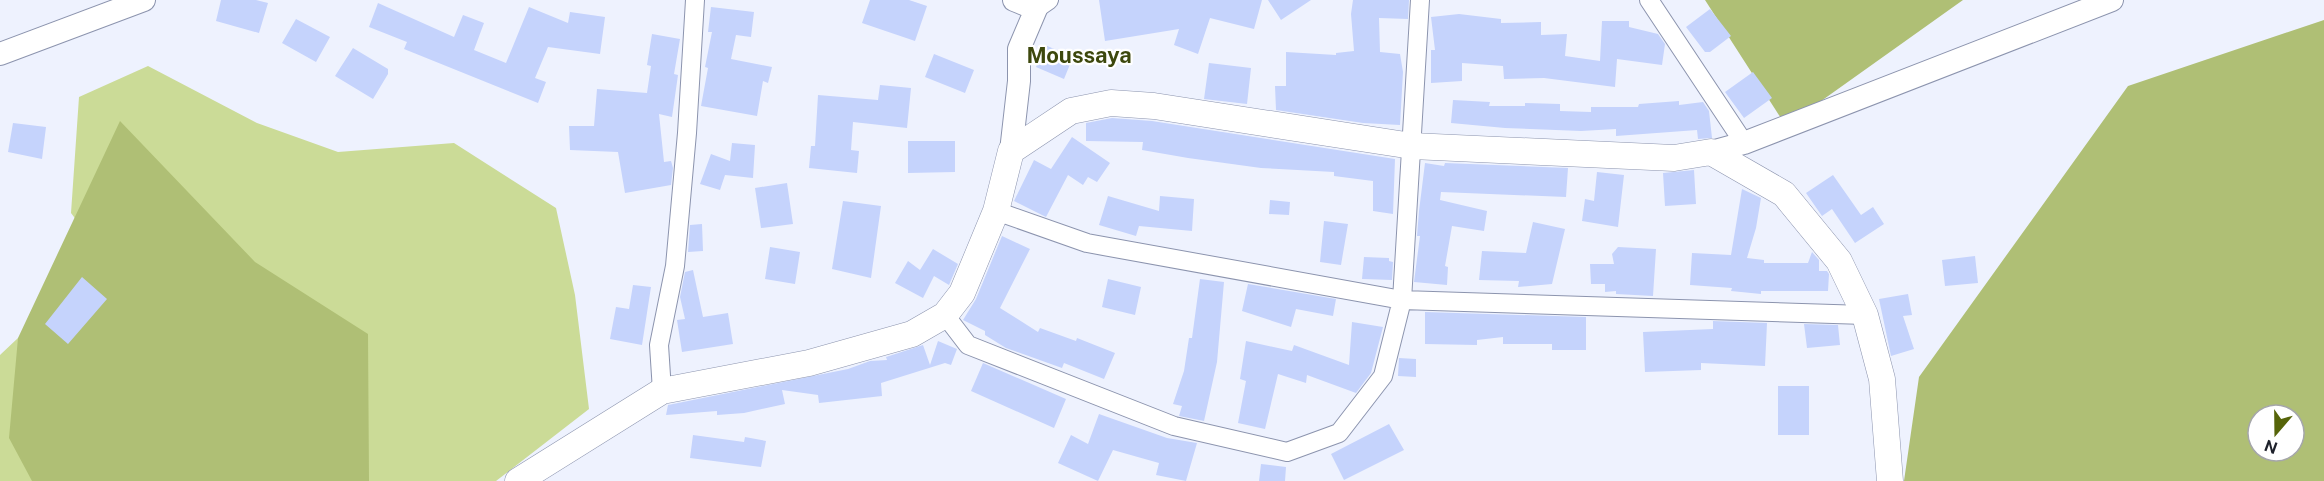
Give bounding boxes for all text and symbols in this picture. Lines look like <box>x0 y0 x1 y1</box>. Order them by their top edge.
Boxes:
district label: Moussaya <box>1026 42 1132 68</box>
north arrow <box>2246 403 2306 463</box>
text: N <box>2262 436 2280 458</box>

